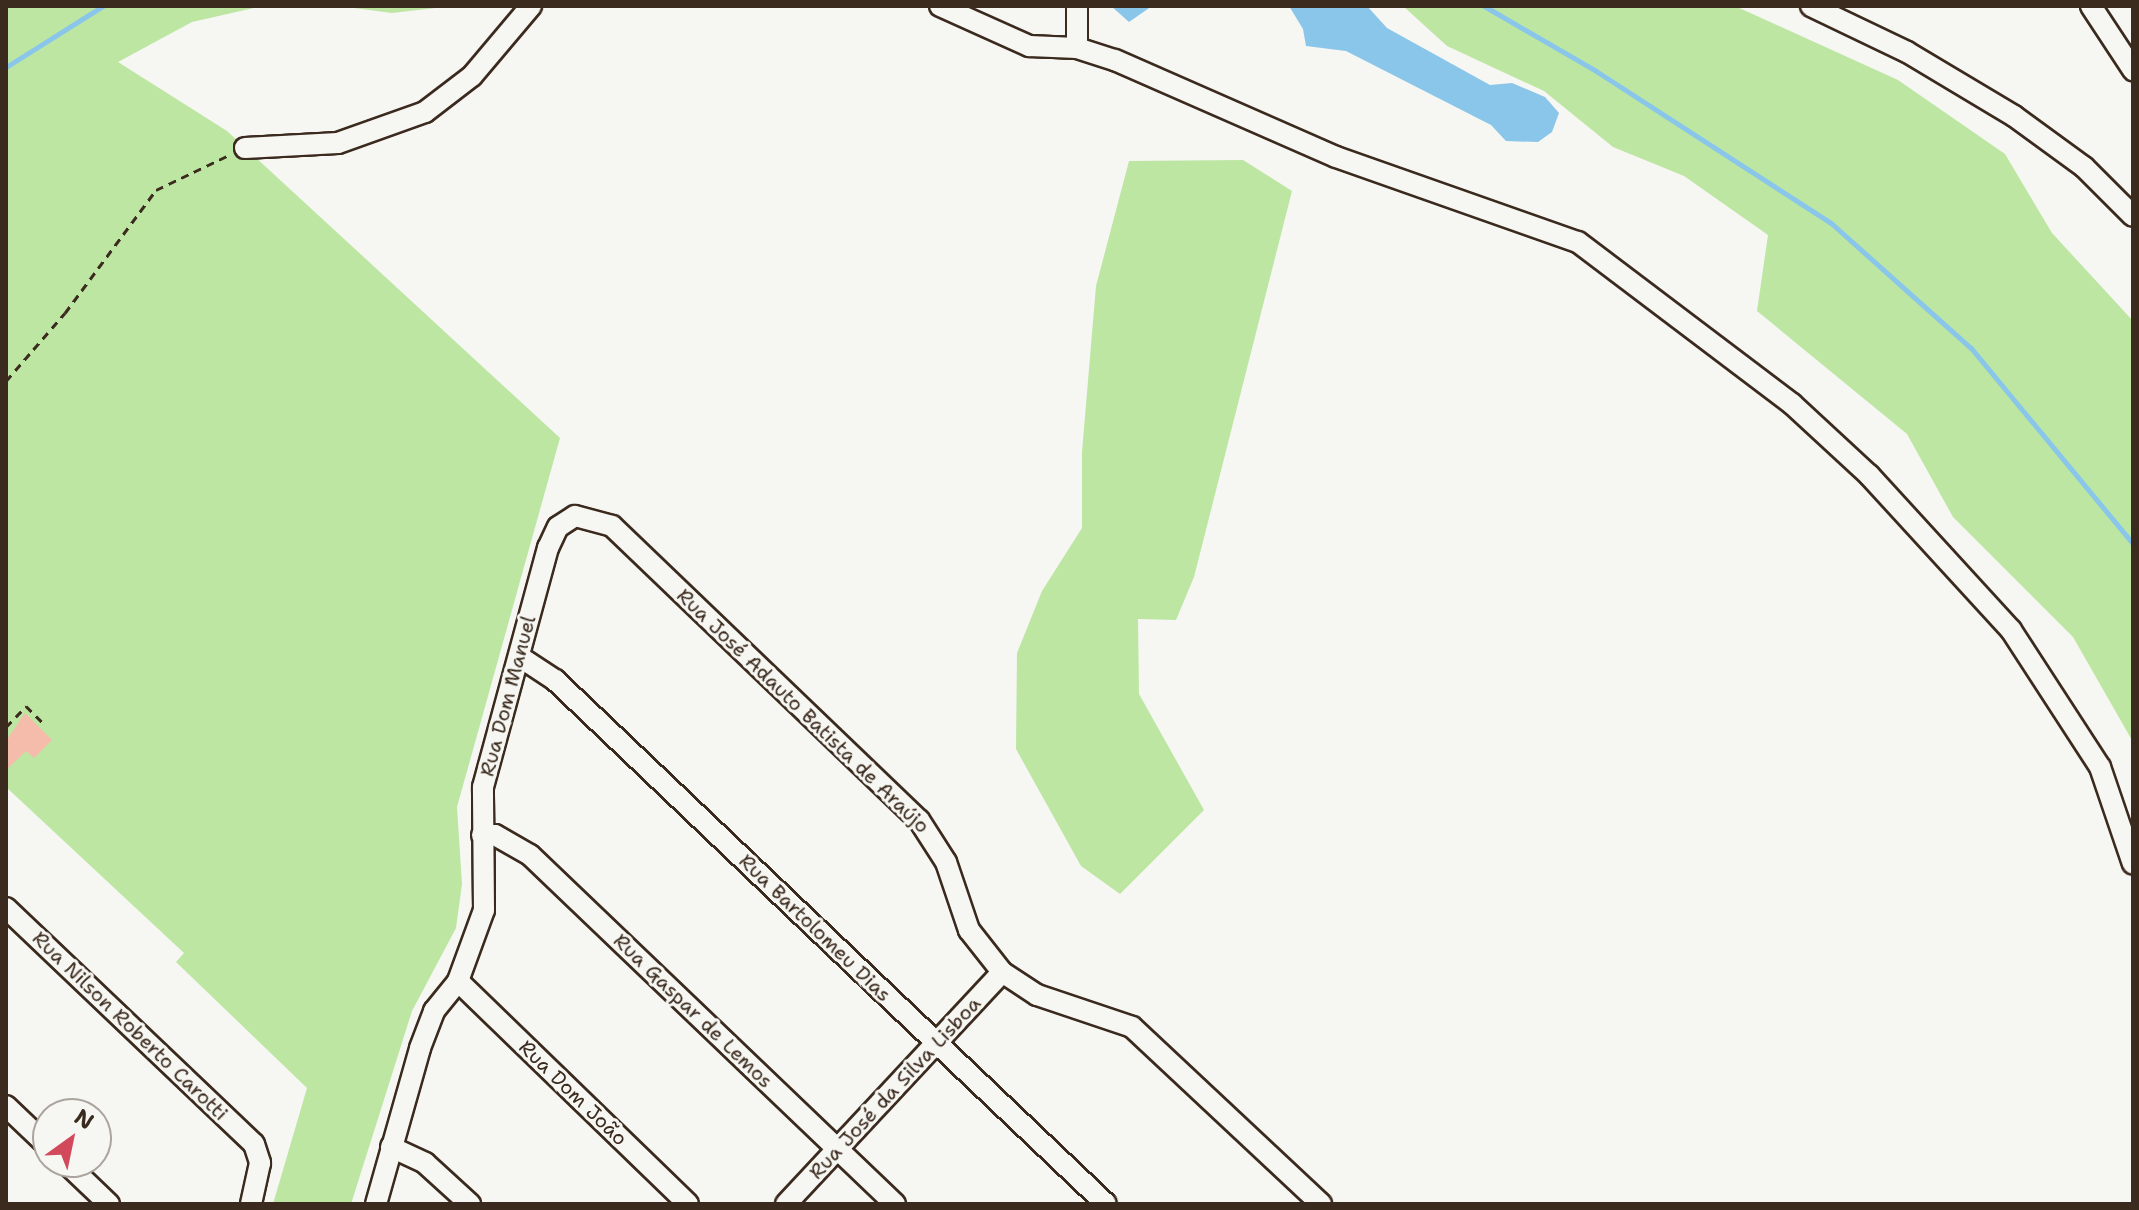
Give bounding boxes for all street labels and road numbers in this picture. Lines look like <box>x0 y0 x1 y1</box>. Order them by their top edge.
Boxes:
street label: Rua José Adauto Batista de Araújo <box>672 584 934 838</box>
street label: Rua Dom Manuel <box>475 613 541 779</box>
street label: Rua Bartolomeu Dias <box>734 849 896 1007</box>
street label: Rua Nilson Roberto Carotti <box>27 926 233 1126</box>
street label: Rua Gaspar de Lemos <box>608 929 778 1093</box>
street label: Rua José da Silva Lisboa <box>804 992 986 1184</box>
street label: Rua Dom João <box>514 1035 632 1151</box>

